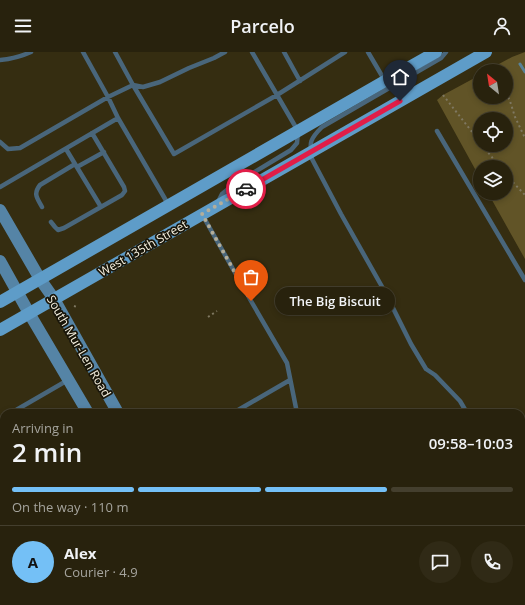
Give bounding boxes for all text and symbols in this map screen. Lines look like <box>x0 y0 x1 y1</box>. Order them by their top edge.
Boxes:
text: Parcelo <box>230 14 295 38</box>
icon: menu <box>12 15 34 37</box>
icon: person <box>491 15 513 37</box>
pin <box>383 60 417 101</box>
north arrow <box>473 64 513 104</box>
map controls <box>473 64 513 200</box>
icon: home <box>389 66 411 88</box>
button: locate <box>473 112 513 152</box>
button: layers <box>473 160 513 200</box>
courier <box>226 169 266 209</box>
icon: car <box>235 178 257 200</box>
street label: West 135th Street <box>96 216 190 280</box>
pin <box>234 260 268 301</box>
icon: bag <box>240 266 262 288</box>
callout: The Big Biscuit <box>275 287 395 315</box>
street label: South Mur-Len Road <box>43 292 115 400</box>
text: The Big Biscuit <box>289 292 381 310</box>
text: Arriving in <box>12 419 74 437</box>
text: 09:58–10:03 <box>429 433 513 453</box>
text: 2 min <box>12 434 82 470</box>
text: On the way · 110 m <box>12 498 128 516</box>
button: chat <box>419 541 461 583</box>
button: phone <box>471 541 513 583</box>
text: Alex <box>64 543 96 563</box>
text: A <box>28 552 38 572</box>
text: Courier · 4.9 <box>64 563 138 581</box>

